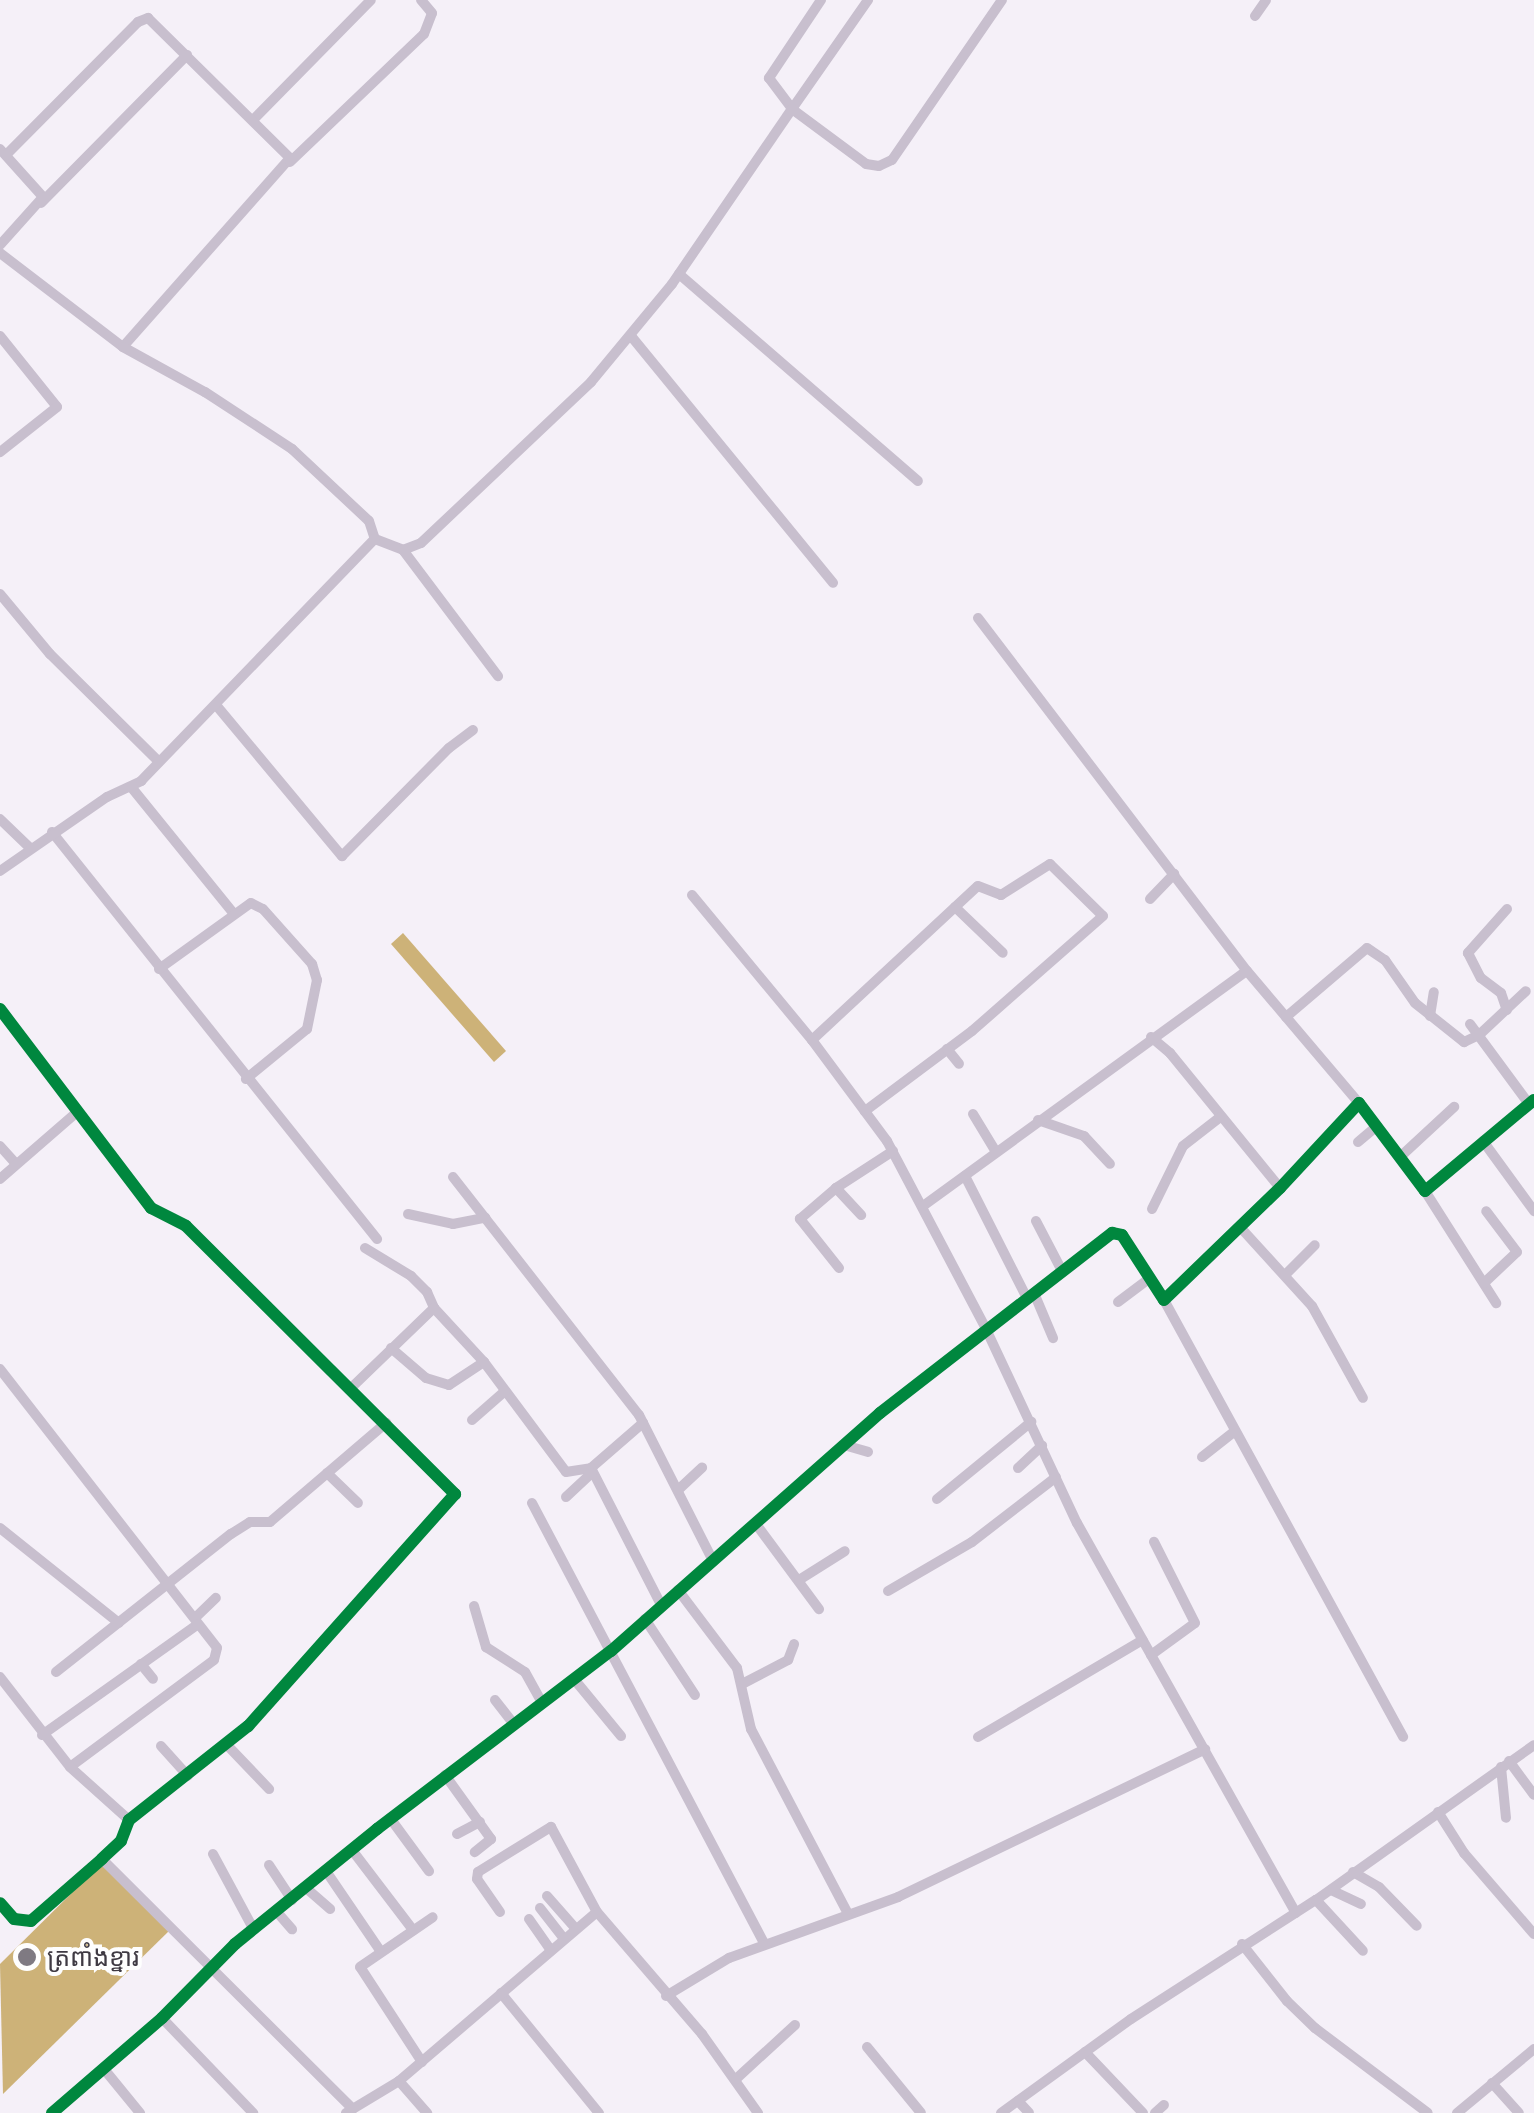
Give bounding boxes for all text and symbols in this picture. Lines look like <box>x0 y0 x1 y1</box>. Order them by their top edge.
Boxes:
place label: ត្រពាំងខ្នារ <box>47 1942 139 1972</box>
marker: ត្រពាំងខ្នារ <box>16 1946 38 1968</box>

